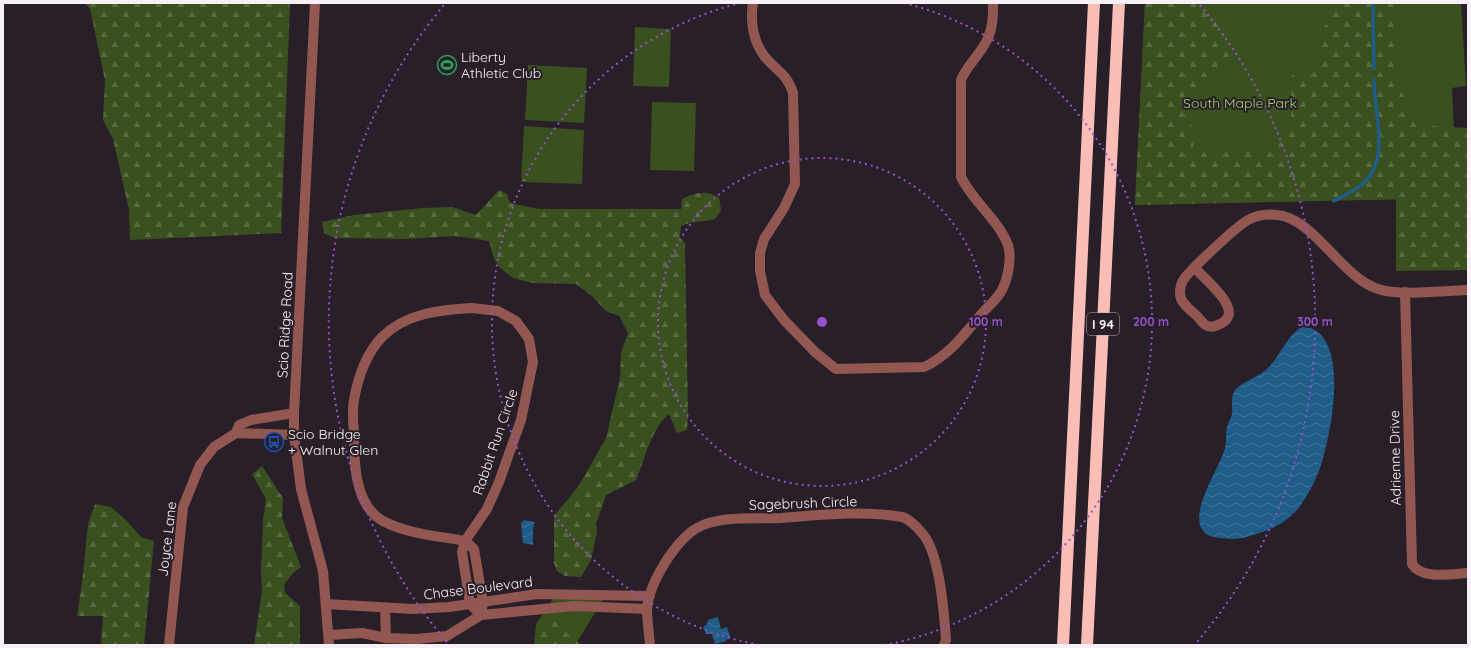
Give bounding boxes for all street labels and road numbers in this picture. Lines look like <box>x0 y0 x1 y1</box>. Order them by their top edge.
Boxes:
street label: Scio Ridge Road <box>273 272 297 378</box>
road number: I 94 <box>1087 313 1119 335</box>
street label: Rabbit Run Circle <box>468 386 522 497</box>
street label: Adrienne Drive <box>1385 410 1405 506</box>
street label: Sagebrush Circle <box>749 492 858 514</box>
street label: Joyce Lane <box>153 500 181 577</box>
street label: Chase Boulevard <box>422 572 534 604</box>

